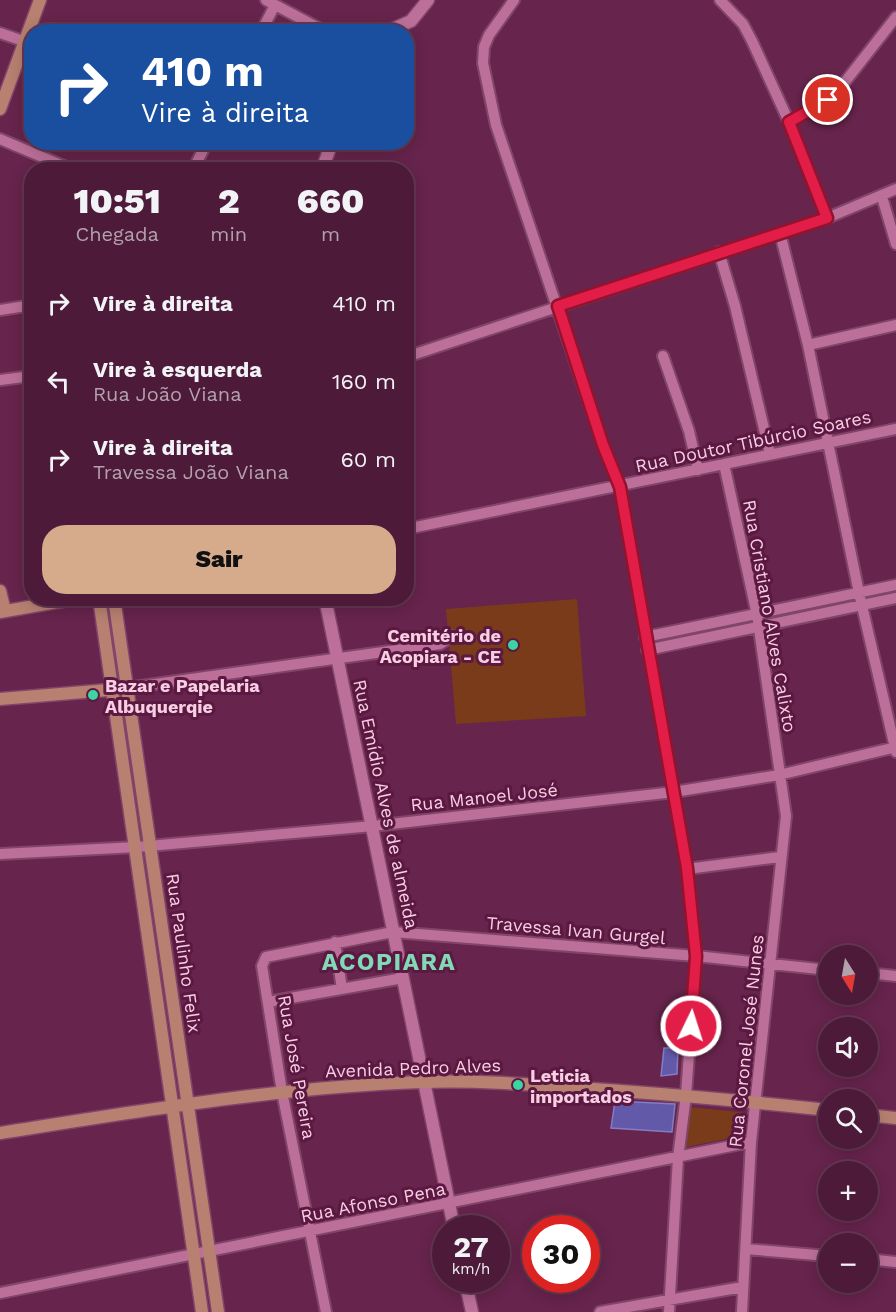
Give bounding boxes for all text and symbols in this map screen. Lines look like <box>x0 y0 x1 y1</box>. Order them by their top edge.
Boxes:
text: 410 m <box>141 47 264 96</box>
icon: right <box>42 48 120 126</box>
pin <box>802 74 853 125</box>
icon: arrive <box>811 83 844 116</box>
text: Vire à direita <box>141 97 309 129</box>
text: 10:51 <box>73 180 161 222</box>
text: 2 <box>218 180 240 222</box>
text: 660 <box>297 180 365 222</box>
text: Chegada <box>75 222 159 246</box>
text: min <box>210 222 247 246</box>
text: m <box>321 222 340 246</box>
icon: right <box>42 287 75 320</box>
text: Vire à direita <box>93 291 233 316</box>
text: 410 m <box>332 291 396 316</box>
text: Vire à esquerda <box>93 357 262 382</box>
icon: left <box>42 365 75 398</box>
text: 160 m <box>332 369 396 394</box>
text: Rua João Viana <box>93 382 242 406</box>
street label: Rua Doutor Tibúrcio Soares <box>633 406 873 476</box>
text: Vire à direita <box>93 435 233 460</box>
icon: right <box>42 443 75 476</box>
text: 60 m <box>340 447 396 472</box>
text: Travessa João Viana <box>93 460 289 484</box>
street label: Rua Cristiano Alves Calixto <box>739 498 801 734</box>
button: Sair <box>42 525 396 594</box>
place label: Cemitério de Acopiara - CE <box>380 625 501 667</box>
marker: Cemitério de Acopiara - CE <box>506 638 520 652</box>
place label: Bazar e Papelaria Albuquerqie <box>105 675 260 717</box>
street label: Rua Emídio Alves de almeida <box>349 677 423 931</box>
marker: Bazar e Papelaria Albuquerqie <box>86 688 100 702</box>
street label: Rua Manoel José <box>409 779 559 815</box>
street label: Rua Paulinho Felix <box>162 872 206 1034</box>
street label: Travessa Ivan Gurgel <box>486 912 667 948</box>
street label: Rua Coronel José Nunes <box>724 934 768 1148</box>
north arrow <box>818 945 878 1005</box>
map controls <box>818 945 878 1293</box>
district label: ACOPIARA <box>322 948 456 976</box>
street label: Rua José Pereira <box>274 993 320 1141</box>
position arrow <box>659 994 723 1058</box>
button: sound <box>818 1017 878 1077</box>
street label: Avenida Pedro Alves <box>325 1054 501 1082</box>
place label: Leticia importados <box>530 1065 632 1107</box>
marker: Leticia importados <box>511 1078 525 1092</box>
button: search <box>818 1089 878 1149</box>
button: + <box>818 1161 878 1221</box>
street label: Rua Afonso Pena <box>299 1178 447 1226</box>
speed limit sign: 30 <box>522 1215 600 1293</box>
text: 27 <box>453 1229 489 1264</box>
button: − <box>818 1233 878 1293</box>
text: km/h <box>452 1260 490 1278</box>

